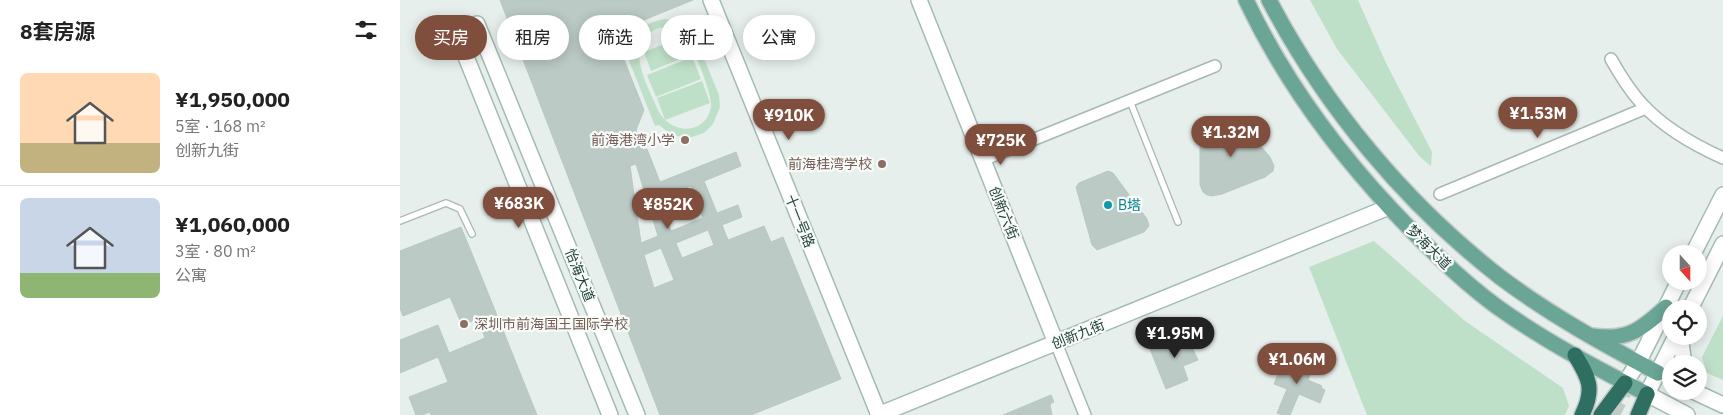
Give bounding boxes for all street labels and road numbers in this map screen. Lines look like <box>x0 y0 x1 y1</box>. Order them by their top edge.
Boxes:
street label: 创新六街 <box>985 184 1023 242</box>
street label: 十一号路 <box>781 192 819 250</box>
street label: 梦海大道 <box>1403 221 1455 273</box>
street label: 怡海大道 <box>561 246 599 304</box>
street label: 创新九街 <box>1049 315 1107 353</box>

